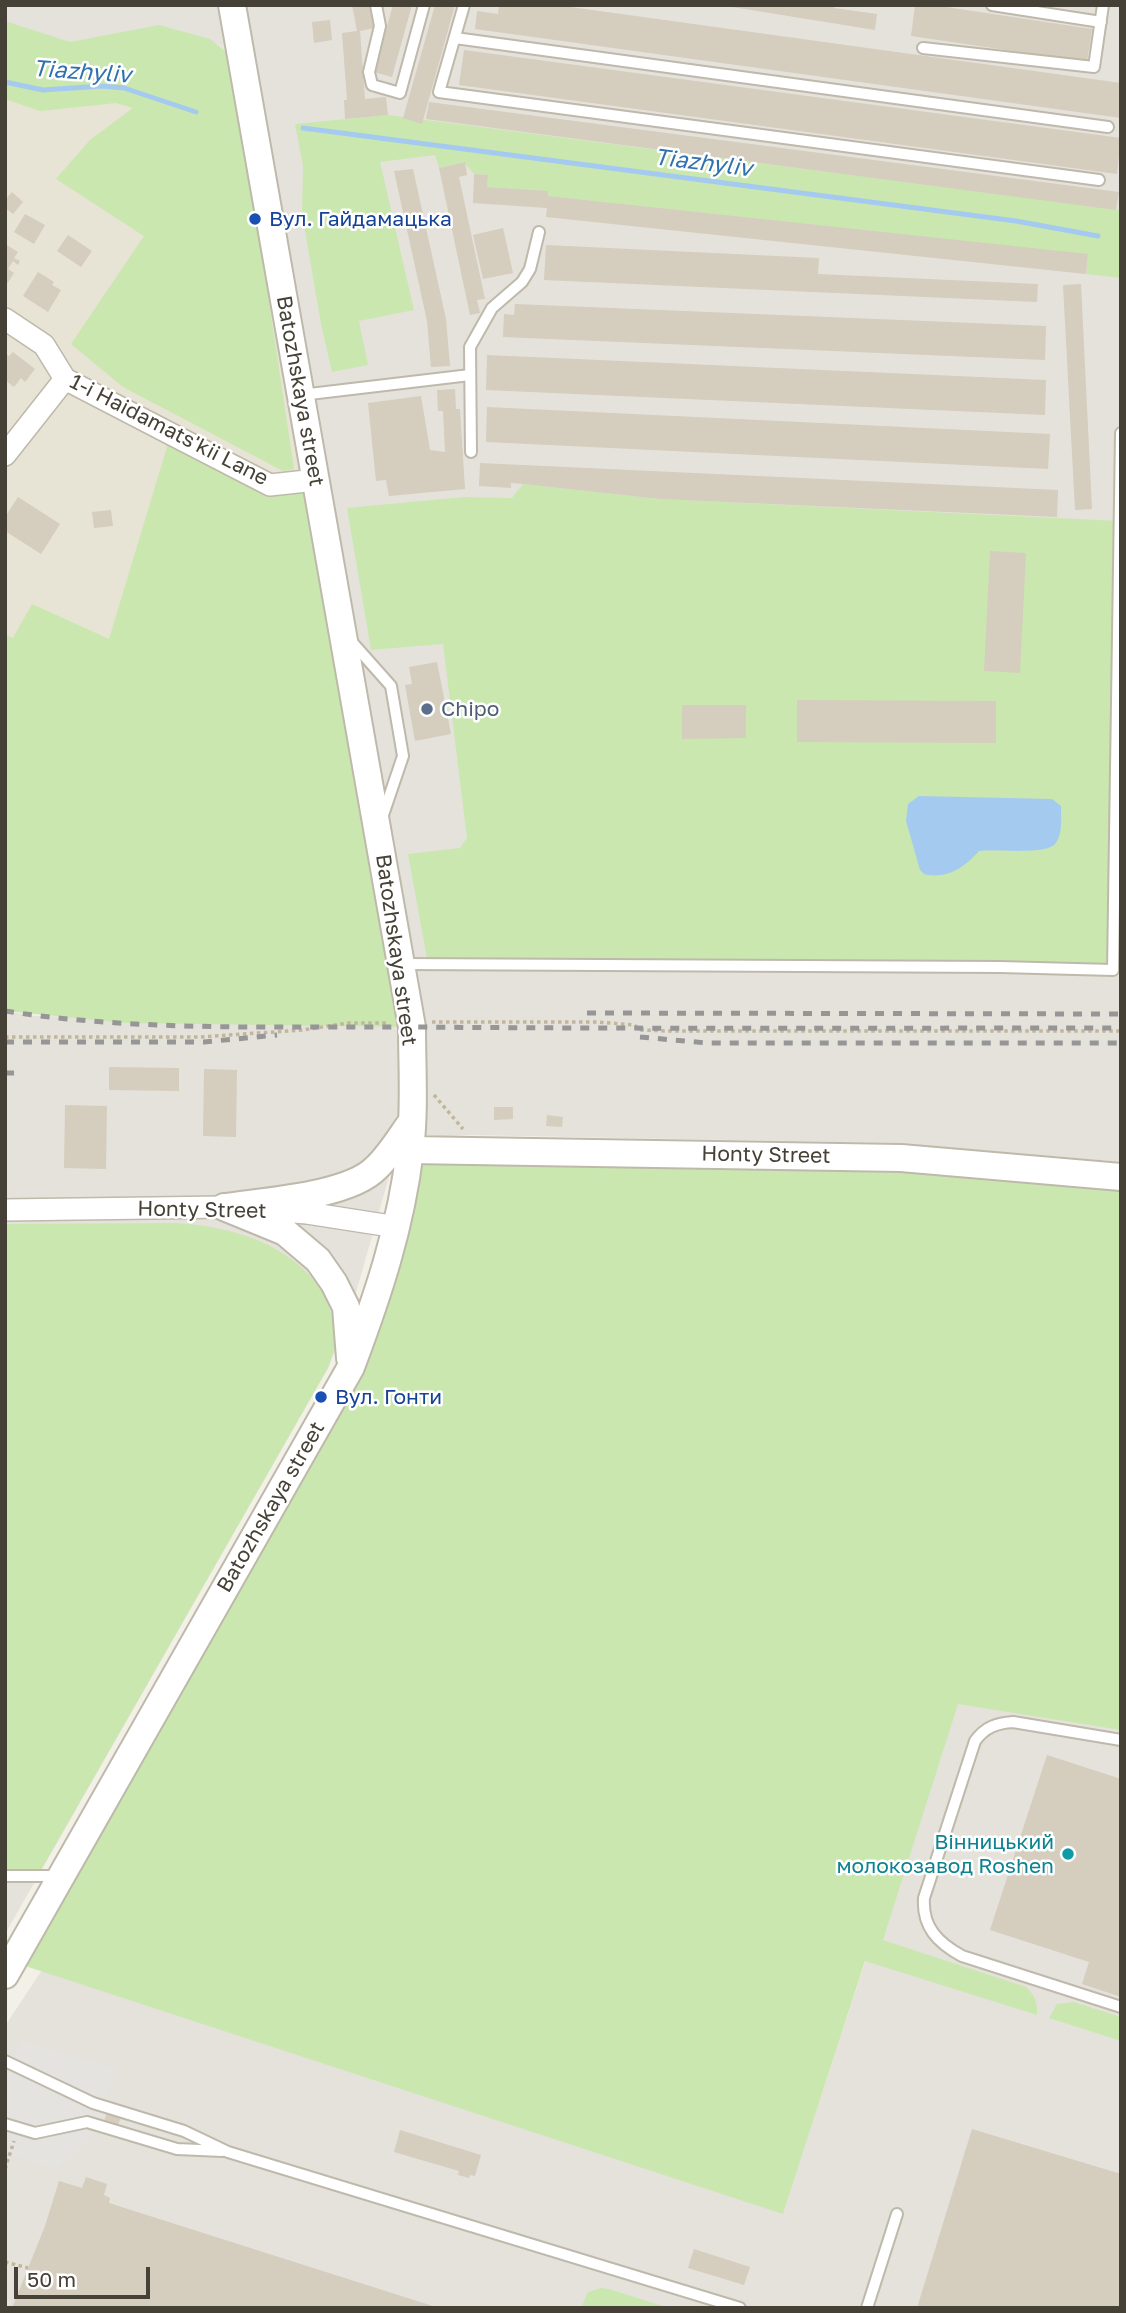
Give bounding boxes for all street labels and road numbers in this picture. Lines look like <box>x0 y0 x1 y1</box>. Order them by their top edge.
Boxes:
street label: Batozhskaya street <box>271 294 329 488</box>
street label: 1-i Haidamats'kii Lane <box>66 369 272 491</box>
street label: Batozhskaya street <box>370 853 422 1047</box>
street label: Honty Street <box>701 1141 831 1169</box>
street label: Honty Street <box>137 1196 267 1224</box>
street label: Batozhskaya street <box>212 1417 330 1597</box>

